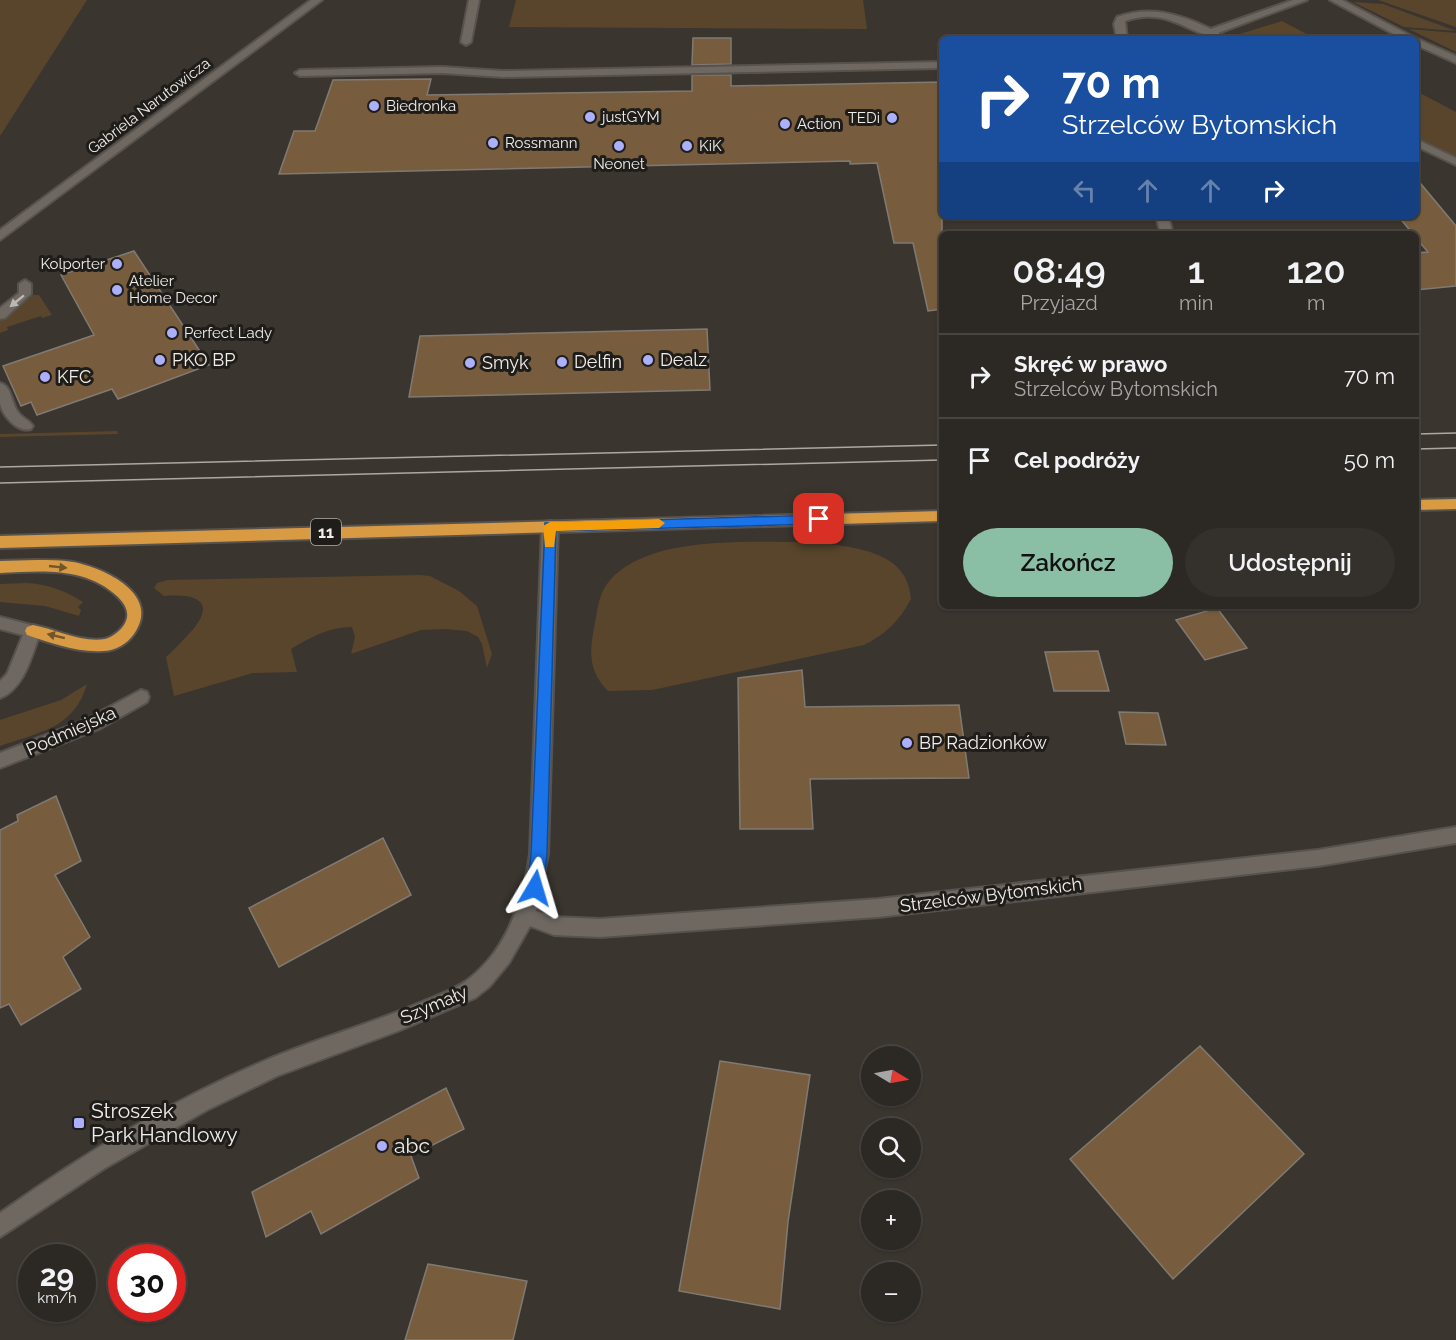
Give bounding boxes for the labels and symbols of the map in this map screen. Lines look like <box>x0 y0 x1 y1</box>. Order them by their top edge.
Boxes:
street label: Gabriela Narutowicza <box>84 54 214 158</box>
place label: Biedronka <box>386 97 456 115</box>
marker: Biedronka <box>367 99 381 113</box>
place label: justGYM <box>600 108 660 126</box>
place label: TEDi <box>848 109 880 127</box>
marker: justGYM <box>583 110 597 124</box>
marker: TEDi <box>885 111 899 125</box>
place label: Action <box>797 115 841 133</box>
marker: Action <box>778 117 792 131</box>
place label: Rossmann <box>505 134 577 152</box>
marker: Rossmann <box>486 136 500 150</box>
place label: KiK <box>699 137 722 155</box>
marker: Neonet <box>612 139 626 153</box>
marker: KiK <box>680 139 694 153</box>
place label: Neonet <box>593 155 645 173</box>
place label: Kolporter <box>40 255 106 273</box>
marker: Kolporter <box>110 257 124 271</box>
place label: Atelier Home Decor <box>129 272 218 307</box>
marker: Atelier Home Decor <box>110 283 124 297</box>
one-way arrow <box>10 294 25 307</box>
place label: Perfect Lady <box>184 324 272 342</box>
marker: Perfect Lady <box>165 326 179 340</box>
place label: PKO BP <box>172 349 235 370</box>
place label: Dealz <box>660 349 707 370</box>
place label: Delfin <box>574 351 622 372</box>
place label: Smyk <box>482 352 529 373</box>
marker: PKO BP <box>153 353 167 367</box>
marker: Dealz <box>641 353 655 367</box>
marker: Delfin <box>555 355 569 369</box>
marker: Smyk <box>463 356 477 370</box>
place label: KFC <box>57 366 91 387</box>
marker: KFC <box>38 370 52 384</box>
pin <box>793 493 844 544</box>
road number: 11 <box>311 519 341 545</box>
one-way arrow <box>49 562 68 572</box>
one-way arrow <box>47 630 65 640</box>
street label: Podmiejska <box>23 701 119 760</box>
place label: BP Radzionków <box>919 732 1047 753</box>
marker: BP Radzionków <box>900 736 914 750</box>
position arrow <box>503 856 567 920</box>
street label: Strzelców Bytomskich <box>899 873 1083 916</box>
street label: Szymały <box>397 981 471 1028</box>
north arrow <box>861 1046 921 1106</box>
place label: Stroszek Park Handlowy <box>91 1098 238 1147</box>
marker: Stroszek Park Handlowy <box>72 1116 86 1130</box>
place label: abc <box>394 1133 430 1158</box>
marker: abc <box>375 1139 389 1153</box>
speed limit sign: 30 <box>108 1244 186 1322</box>

